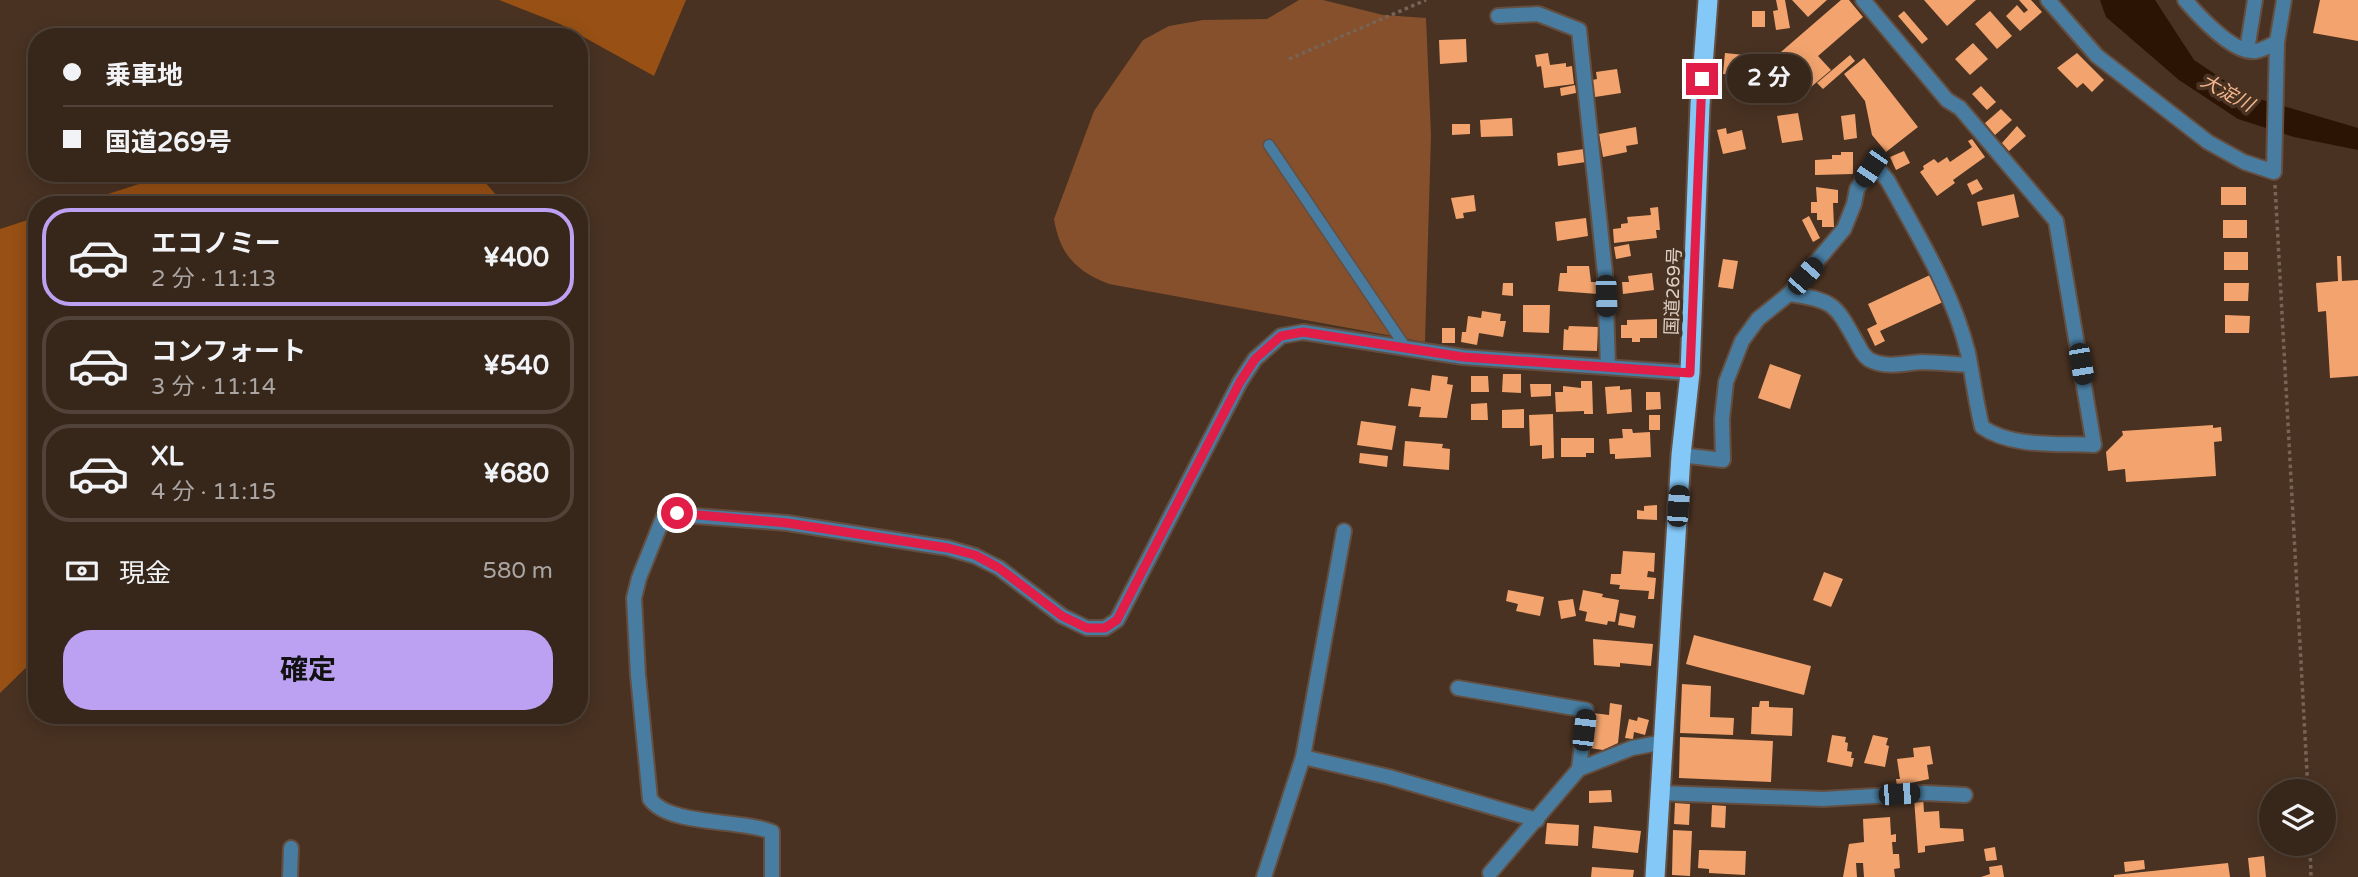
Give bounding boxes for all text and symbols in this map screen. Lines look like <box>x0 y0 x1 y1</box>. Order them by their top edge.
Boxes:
callout: 2 分 <box>1726 55 1810 104</box>
text: 乗車地 <box>105 60 183 91</box>
route end <box>1686 63 1718 95</box>
text: 2 分 <box>1747 64 1791 92</box>
water label: 大淀川 <box>2197 70 2259 117</box>
text: 国道269号 <box>105 127 232 158</box>
car <box>1851 145 1892 191</box>
icon: car <box>67 226 130 289</box>
text: エコノミー <box>151 228 281 259</box>
text: ¥400 <box>483 242 549 273</box>
street label: 国道269号 <box>1660 247 1686 335</box>
car <box>1784 253 1827 299</box>
text: 2 分 · 11:13 <box>151 265 276 293</box>
car <box>1595 275 1618 317</box>
icon: car <box>67 334 130 397</box>
text: コンフォート <box>151 336 306 367</box>
car <box>2068 341 2095 387</box>
text: ¥540 <box>483 350 549 381</box>
text: 3 分 · 11:14 <box>151 373 276 401</box>
text: XL <box>151 441 183 472</box>
icon: car <box>67 442 130 505</box>
text: ¥680 <box>483 458 549 489</box>
text: 4 分 · 11:15 <box>151 478 276 506</box>
car <box>1667 484 1690 528</box>
route start <box>661 497 693 529</box>
icon: cash <box>63 552 101 590</box>
text: 580 m <box>483 557 553 585</box>
text: 現金 <box>119 558 171 589</box>
button: 確定 <box>63 630 553 710</box>
car <box>1572 708 1597 752</box>
map controls <box>2259 779 2336 856</box>
button: layers <box>2259 779 2336 856</box>
car <box>1878 782 1921 806</box>

